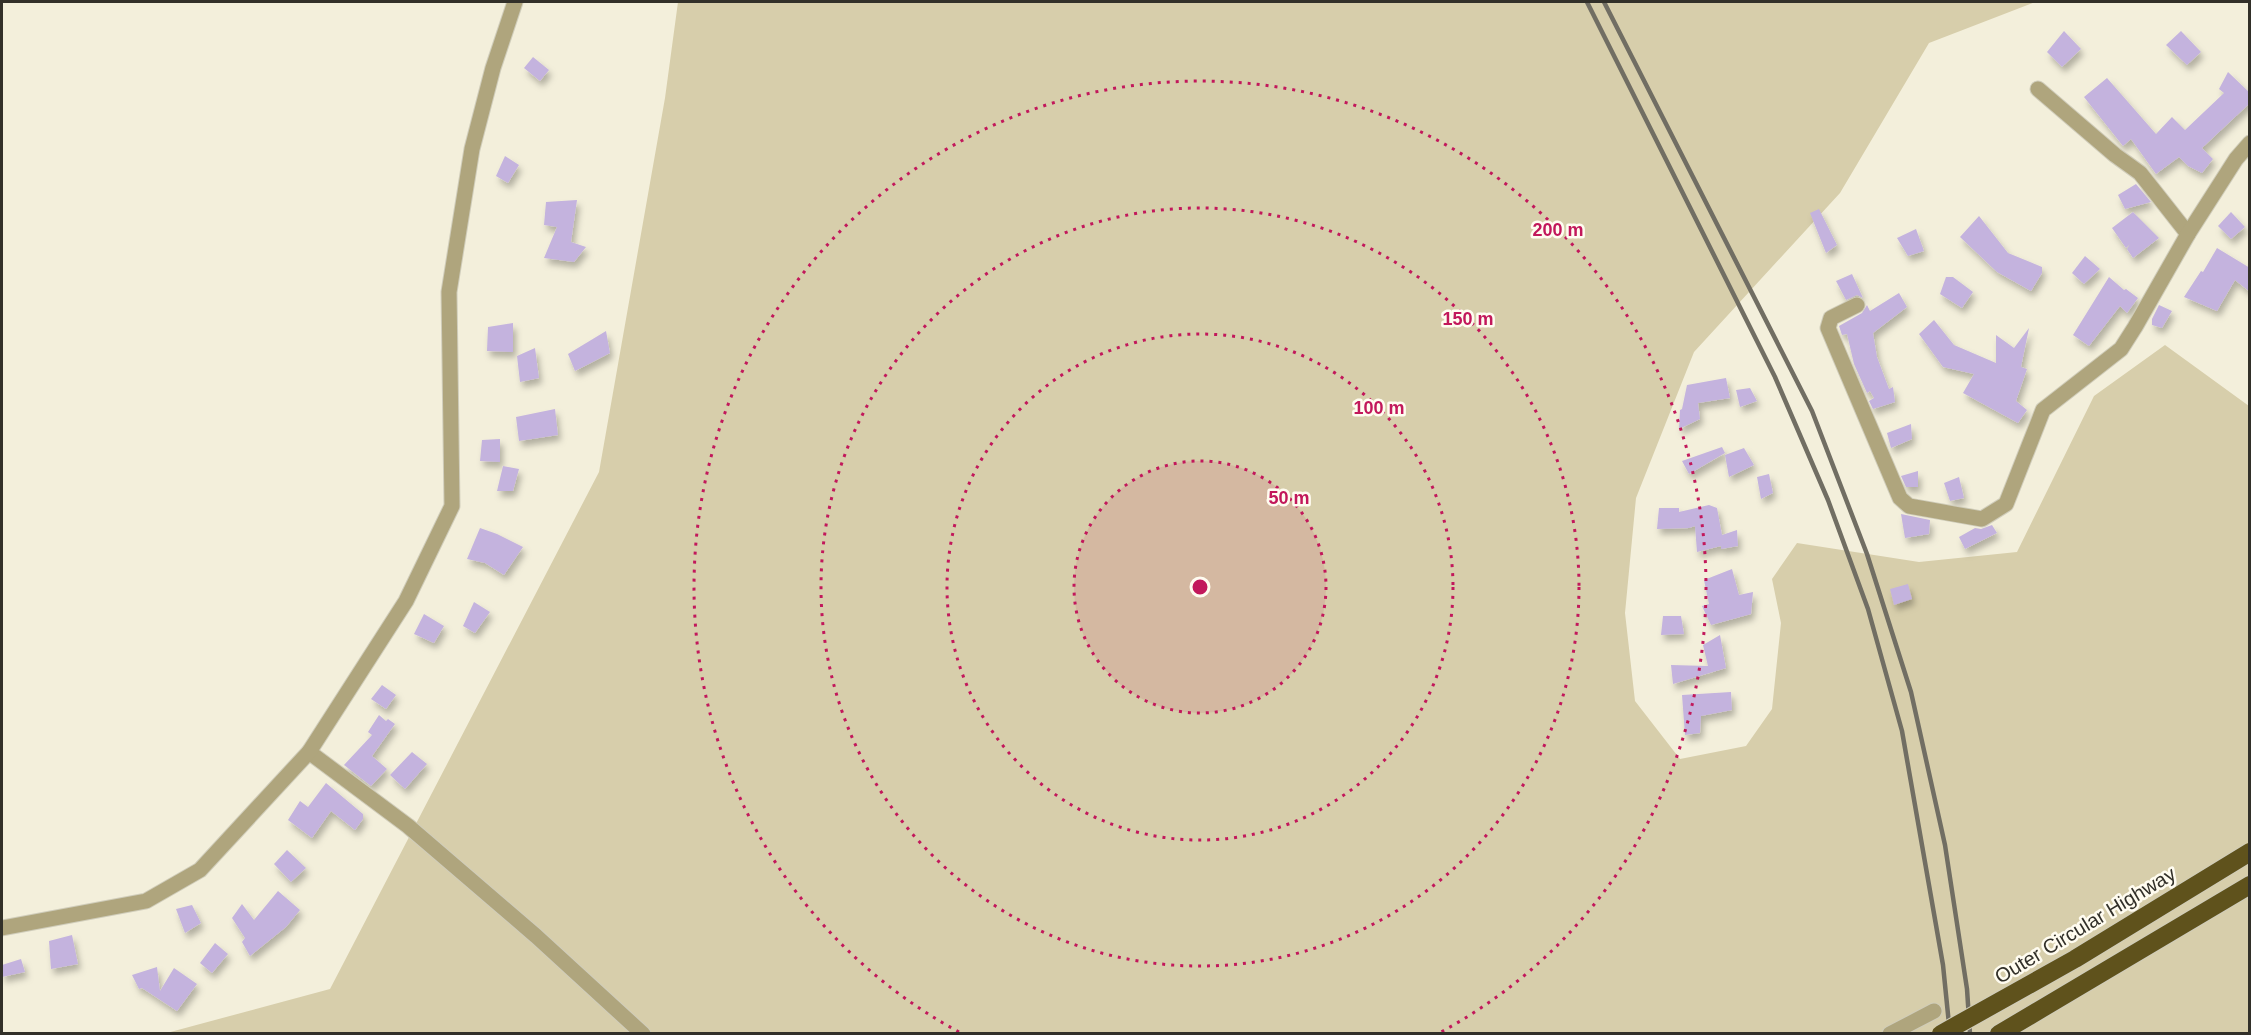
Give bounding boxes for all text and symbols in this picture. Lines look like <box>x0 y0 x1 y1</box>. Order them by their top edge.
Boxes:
text: 200 m <box>1532 220 1584 240</box>
text: 150 m <box>1442 309 1494 329</box>
text: 100 m <box>1353 398 1405 418</box>
text: 50 m <box>1268 488 1310 508</box>
centre of rings <box>1190 577 1210 597</box>
street label: Outer Circular Highway <box>1991 862 2179 988</box>

